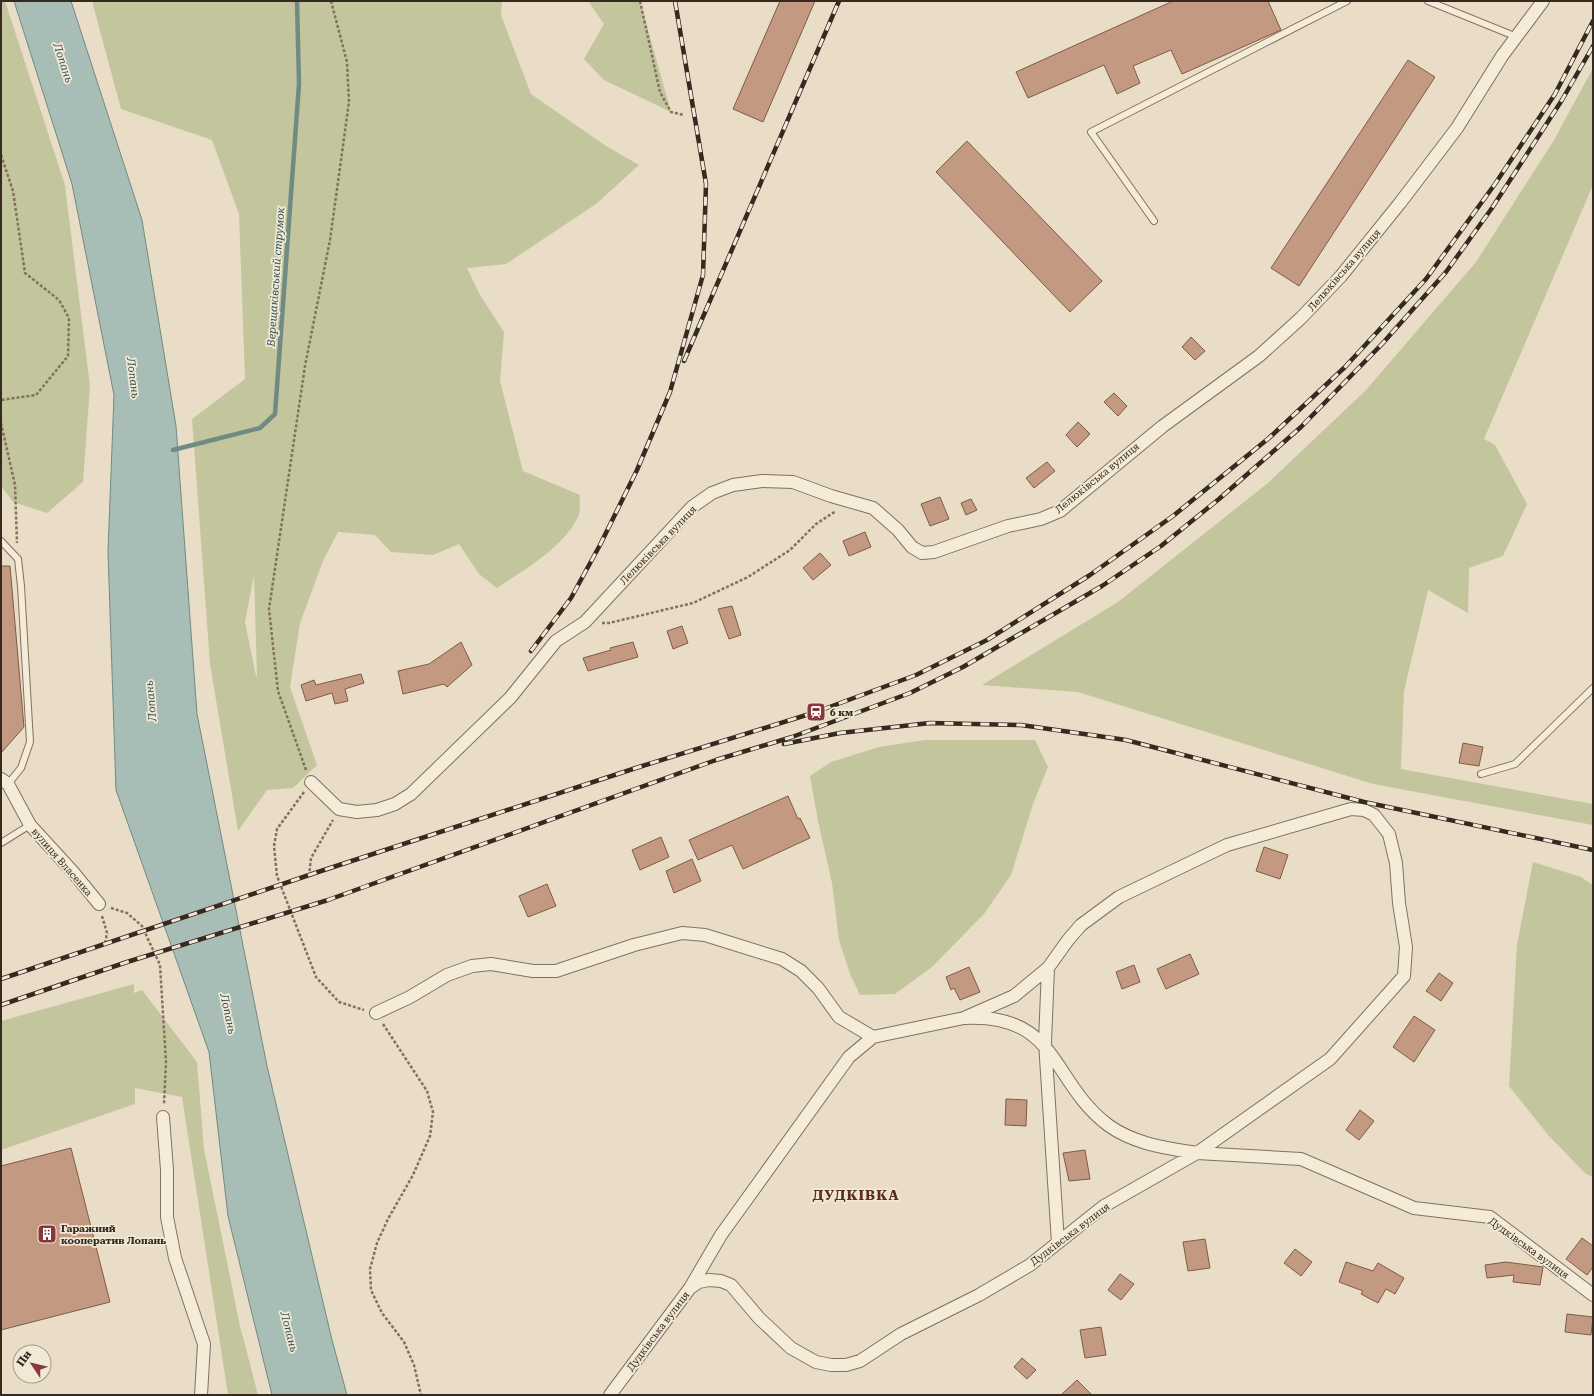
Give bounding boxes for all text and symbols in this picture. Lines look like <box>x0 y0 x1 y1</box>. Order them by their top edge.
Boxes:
water label: Лопань <box>50 40 76 85</box>
water label: Верещаківський струмок <box>265 206 287 348</box>
street label: Лелюківська вулиця <box>1305 227 1383 313</box>
water label: Лопань <box>124 356 142 399</box>
street label: Лелюківська вулиця <box>1053 441 1141 515</box>
street label: Лелюківська вулиця <box>618 503 699 587</box>
water label: Лопань <box>143 680 159 723</box>
station icon: 6 км <box>805 701 827 723</box>
place label: 6 км <box>830 707 853 718</box>
street label: вулиця Власенка <box>30 826 95 899</box>
water label: Лопань <box>217 991 239 1036</box>
district label: ДУДКІВКА <box>812 1187 900 1203</box>
street label: Дудківська вулиця <box>1028 1200 1112 1267</box>
street label: Дудківська вулиця <box>1487 1215 1571 1281</box>
building icon: Гаражний кооператив Лопань <box>36 1223 58 1245</box>
place label: Гаражний кооператив Лопань <box>61 1223 166 1246</box>
street label: Дудківська вулиця <box>625 1289 692 1373</box>
water label: Лопань <box>277 1309 300 1354</box>
north arrow <box>12 1344 52 1384</box>
text: Пн <box>14 1348 35 1369</box>

